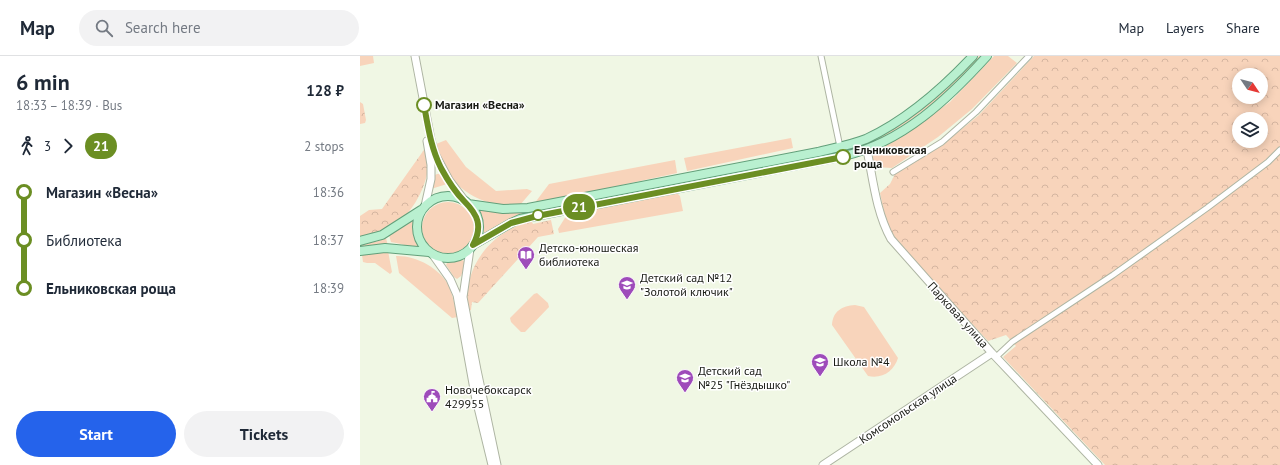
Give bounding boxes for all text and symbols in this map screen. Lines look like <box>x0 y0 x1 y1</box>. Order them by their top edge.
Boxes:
search box <box>79 10 359 46</box>
text: Map <box>20 16 55 40</box>
icon: search <box>93 17 115 39</box>
text: Search here <box>125 18 201 37</box>
text: Map <box>1118 19 1144 37</box>
text: Layers <box>1166 19 1204 37</box>
text: Share <box>1226 19 1260 37</box>
text: 6 min <box>16 68 70 96</box>
north arrow <box>1232 68 1268 104</box>
map controls <box>1232 68 1268 148</box>
text: 128 ₽ <box>306 81 344 100</box>
text: 18:33 – 18:39 · Bus <box>16 97 122 114</box>
marker: Магазин «Весна» <box>416 97 432 113</box>
place label: Магазин «Весна» <box>435 97 525 112</box>
button: layers <box>1232 112 1268 148</box>
icon: walk <box>16 135 38 157</box>
icon: forward <box>57 135 79 157</box>
text: 21 <box>93 137 109 155</box>
text: 3 <box>44 138 51 155</box>
text: 2 stops <box>304 138 344 155</box>
place label: Ельниковская роща <box>854 142 927 171</box>
marker: Ельниковская роща <box>835 149 851 165</box>
text: Магазин «Весна» <box>46 183 158 202</box>
text: 18:36 <box>313 184 344 201</box>
line badge: 21 <box>561 194 597 220</box>
text: 21 <box>571 198 587 216</box>
unlabelled marker <box>532 209 544 221</box>
text: Библиотека <box>46 231 122 250</box>
text: 18:37 <box>313 232 344 249</box>
place label: Детско-юношеская библиотека <box>539 240 638 269</box>
library icon: Детско-юношеская библиотека <box>516 245 536 270</box>
place label: Детский сад №12 "Золотой ключик" <box>640 270 733 299</box>
school or university icon: Детский сад №12 "Золотой ключик" <box>617 275 637 300</box>
text: Ельниковская роща <box>46 279 176 298</box>
street label: Парковая улица <box>925 279 992 351</box>
text: 18:39 <box>313 280 344 297</box>
school or university icon: Школа №4 <box>810 352 830 377</box>
place label: Школа №4 <box>833 354 890 369</box>
place label: Детский сад №25 "Гнёздышко" <box>698 363 790 392</box>
school or university icon: Детский сад №25 "Гнёздышко" <box>675 368 695 393</box>
street label: Комсомольская улица <box>856 370 959 447</box>
place label: Новочебоксарск 429955 <box>445 382 532 411</box>
public building icon: Новочебоксарск 429955 <box>422 387 442 412</box>
button: Start <box>16 411 176 457</box>
button: Tickets <box>184 411 344 457</box>

